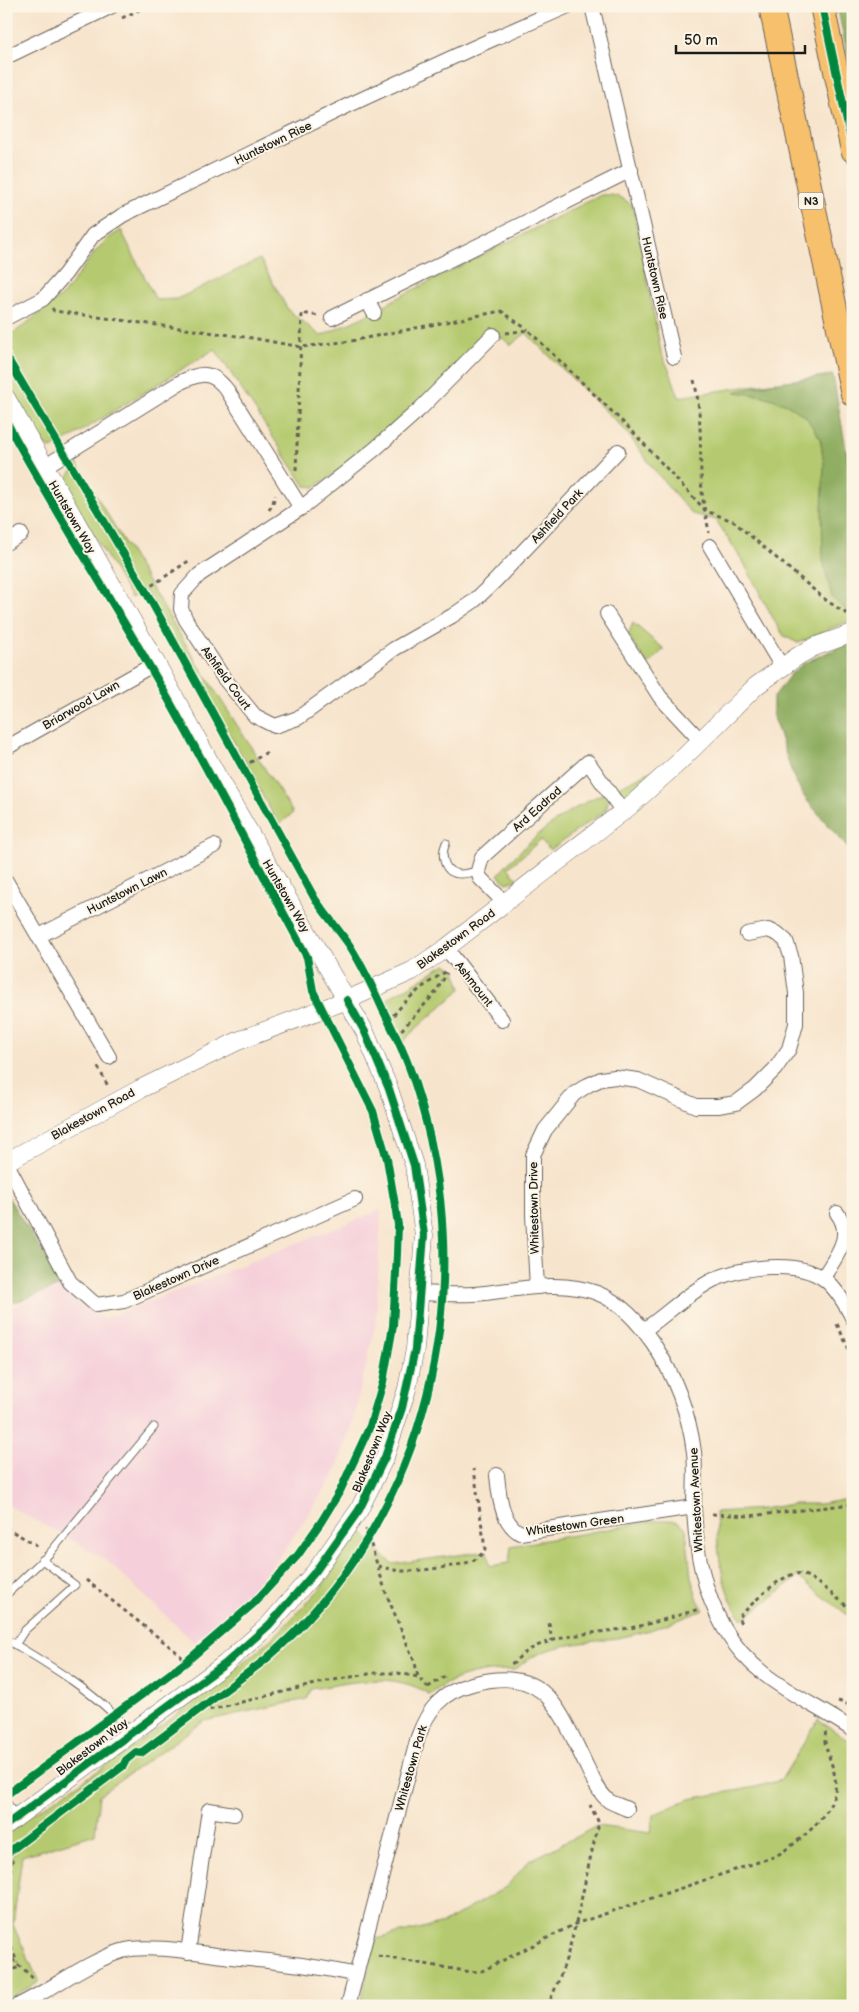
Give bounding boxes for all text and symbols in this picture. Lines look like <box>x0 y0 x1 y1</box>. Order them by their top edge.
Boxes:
scale bar <box>676 22 805 54</box>
text: 50 m <box>684 31 718 50</box>
street label: Huntstown Rise <box>232 118 314 169</box>
road number: N3 <box>798 192 824 210</box>
street label: Huntstown Rise <box>638 235 671 321</box>
street label: Huntstown Way <box>45 478 99 557</box>
street label: Ashfield Park <box>528 486 587 547</box>
street label: Ashfield Court <box>197 643 254 713</box>
street label: Briarwood Lawn <box>40 677 123 734</box>
street label: Ard Eadrad <box>510 783 565 835</box>
street label: Huntstown Way <box>259 857 313 936</box>
street label: Huntstown Lawn <box>85 865 170 918</box>
street label: Blakestown Road <box>414 906 499 973</box>
street label: Ashmount <box>451 959 496 1010</box>
street label: Blakestown Road <box>49 1085 138 1144</box>
street label: Whitestown Drive <box>526 1162 543 1254</box>
street label: Blakestown Drive <box>131 1253 222 1304</box>
street label: Blakestown Way <box>349 1409 396 1495</box>
street label: Whitestown Avenue <box>686 1447 707 1553</box>
street label: Whitestown Green <box>525 1511 625 1540</box>
street label: Blakestown Way <box>53 1715 132 1779</box>
street label: Whitestown Park <box>392 1723 431 1813</box>

